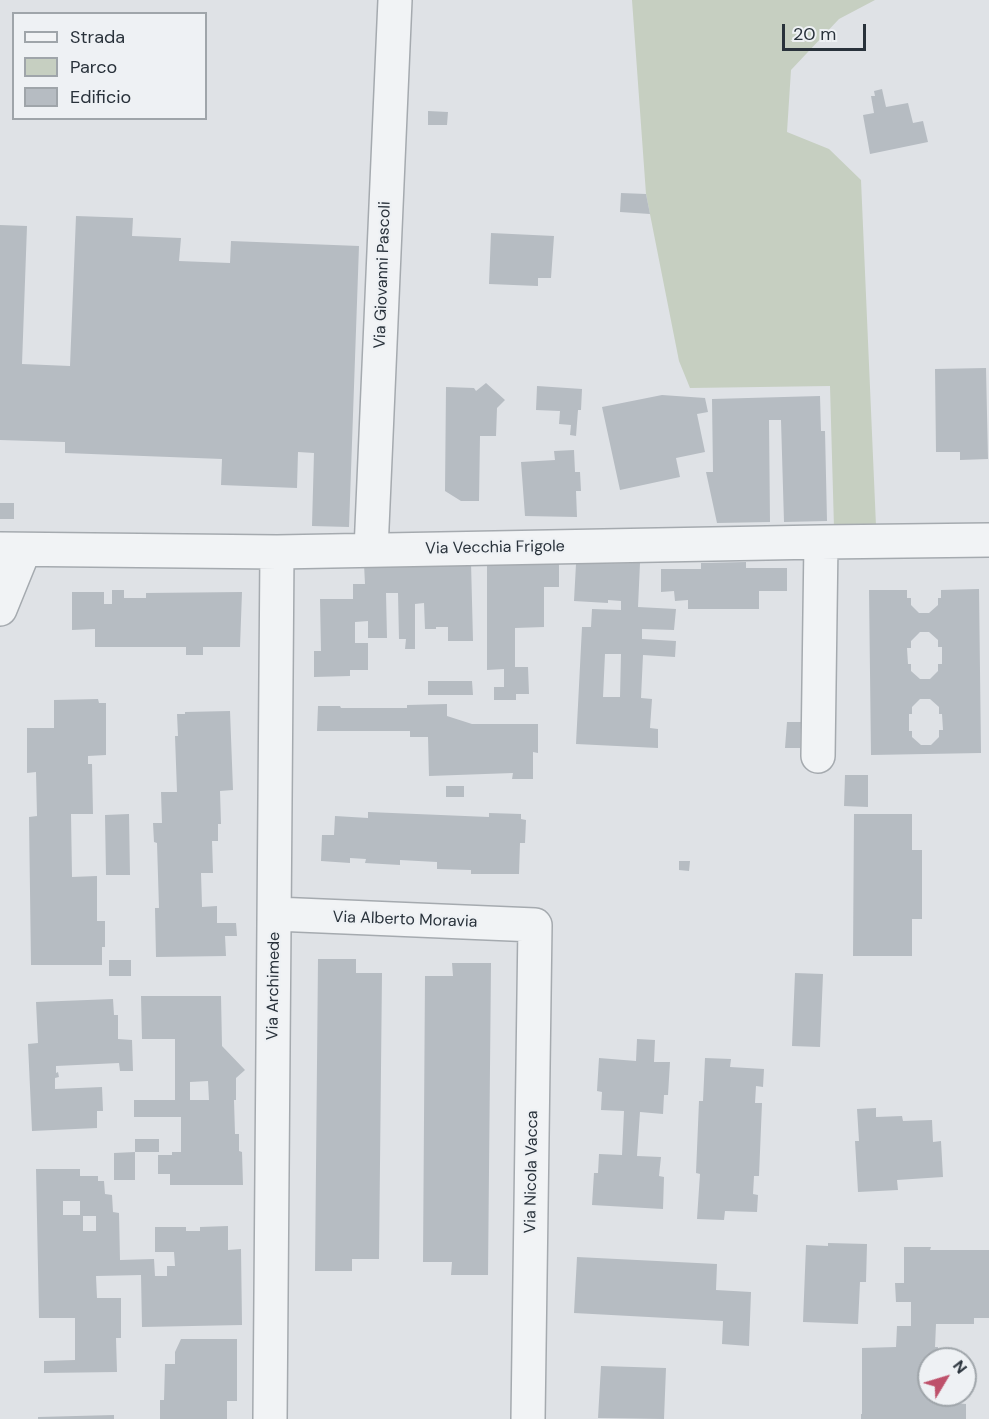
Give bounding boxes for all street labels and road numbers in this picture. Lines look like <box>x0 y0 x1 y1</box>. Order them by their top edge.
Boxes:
street label: Via Giovanni Pascoli <box>371 201 395 349</box>
street label: Via Vecchia Frigole <box>425 537 565 559</box>
street label: Via Alberto Moravia <box>332 908 478 932</box>
street label: Via Archimede <box>263 932 285 1040</box>
street label: Via Nicola Vacca <box>521 1110 543 1234</box>

